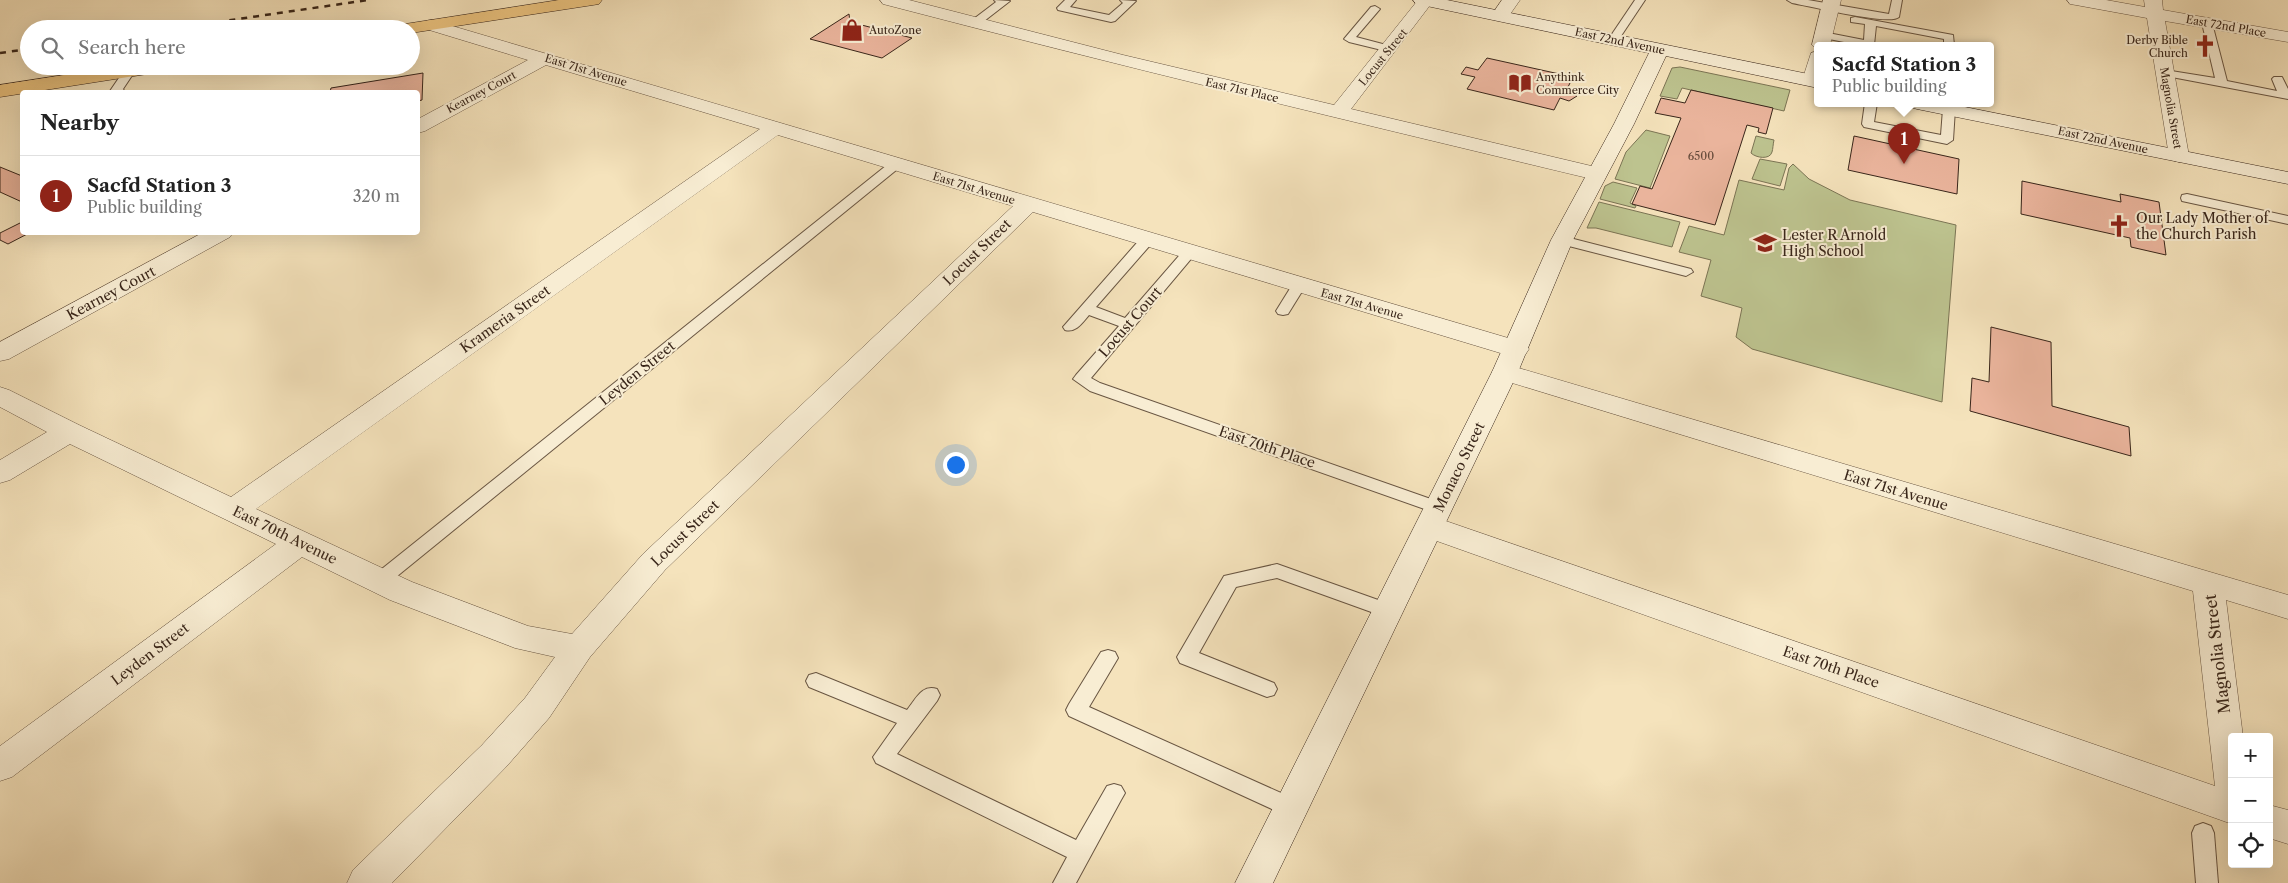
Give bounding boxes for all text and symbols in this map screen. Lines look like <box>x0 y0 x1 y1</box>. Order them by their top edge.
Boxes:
street label: East 72nd Place <box>2185 12 2267 40</box>
shop icon: AutoZone <box>839 17 865 43</box>
search box <box>20 20 420 75</box>
place label: AutoZone <box>868 23 921 37</box>
street label: East 72nd Avenue <box>1574 25 1666 57</box>
street label: Locust Street <box>1356 26 1410 88</box>
place label: Derby Bible Church <box>2126 33 2188 60</box>
church icon: Derby Bible Church <box>2192 33 2218 59</box>
icon: search <box>38 34 66 62</box>
text: Search here <box>78 36 186 59</box>
popup <box>1814 42 1994 107</box>
street label: East 71st Avenue <box>543 51 629 89</box>
text: Sacfd Station 3 <box>1832 53 1976 76</box>
street label: Magnolia Street <box>2157 66 2185 150</box>
street label: Kearney Court <box>444 68 518 116</box>
library icon: Anythink Commerce City <box>1507 70 1533 96</box>
place label: Anythink Commerce City <box>1535 70 1620 97</box>
street label: East 71st Place <box>1204 75 1280 105</box>
text: Public building <box>1832 76 1946 96</box>
text: Nearby <box>40 110 119 135</box>
pin: 1 <box>1888 123 1920 164</box>
street label: East 72nd Avenue <box>2057 124 2149 156</box>
house number: 6500 <box>1688 149 1714 163</box>
street label: East 71st Avenue <box>931 169 1017 207</box>
text: Sacfd Station 3 <box>87 174 232 197</box>
text: 1 <box>52 186 60 206</box>
text: 320 m <box>353 186 400 206</box>
text: Public building <box>87 197 202 217</box>
place label: Our Lady Mother of the Church Parish <box>2136 209 2270 243</box>
church icon: Our Lady Mother of the Church Parish <box>2106 213 2132 239</box>
street label: Locust Street <box>939 215 1015 289</box>
place label: Lester R Arnold High School <box>1782 226 1887 260</box>
school or university icon: Lester R Arnold High School <box>1752 230 1778 256</box>
street label: Kearney Court <box>64 262 158 324</box>
street label: Krameria Street <box>457 281 554 357</box>
street label: Locust Court <box>1095 283 1165 361</box>
street label: East 71st Avenue <box>1319 286 1405 322</box>
street label: Leyden Street <box>595 337 679 409</box>
street label: Monaco Street <box>1429 419 1489 515</box>
street label: East 70th Place <box>1216 422 1318 472</box>
your location <box>943 452 969 478</box>
street label: East 71st Avenue <box>1842 466 1951 514</box>
street label: Locust Street <box>647 496 723 570</box>
street label: East 70th Avenue <box>230 502 340 568</box>
street label: Magnolia Street <box>2200 593 2234 715</box>
street label: Leyden Street <box>108 619 192 689</box>
street label: East 70th Place <box>1780 642 1882 692</box>
map controls <box>2228 733 2273 868</box>
button: + <box>2228 733 2273 778</box>
button: − <box>2228 778 2273 823</box>
button: locate <box>2228 823 2273 868</box>

